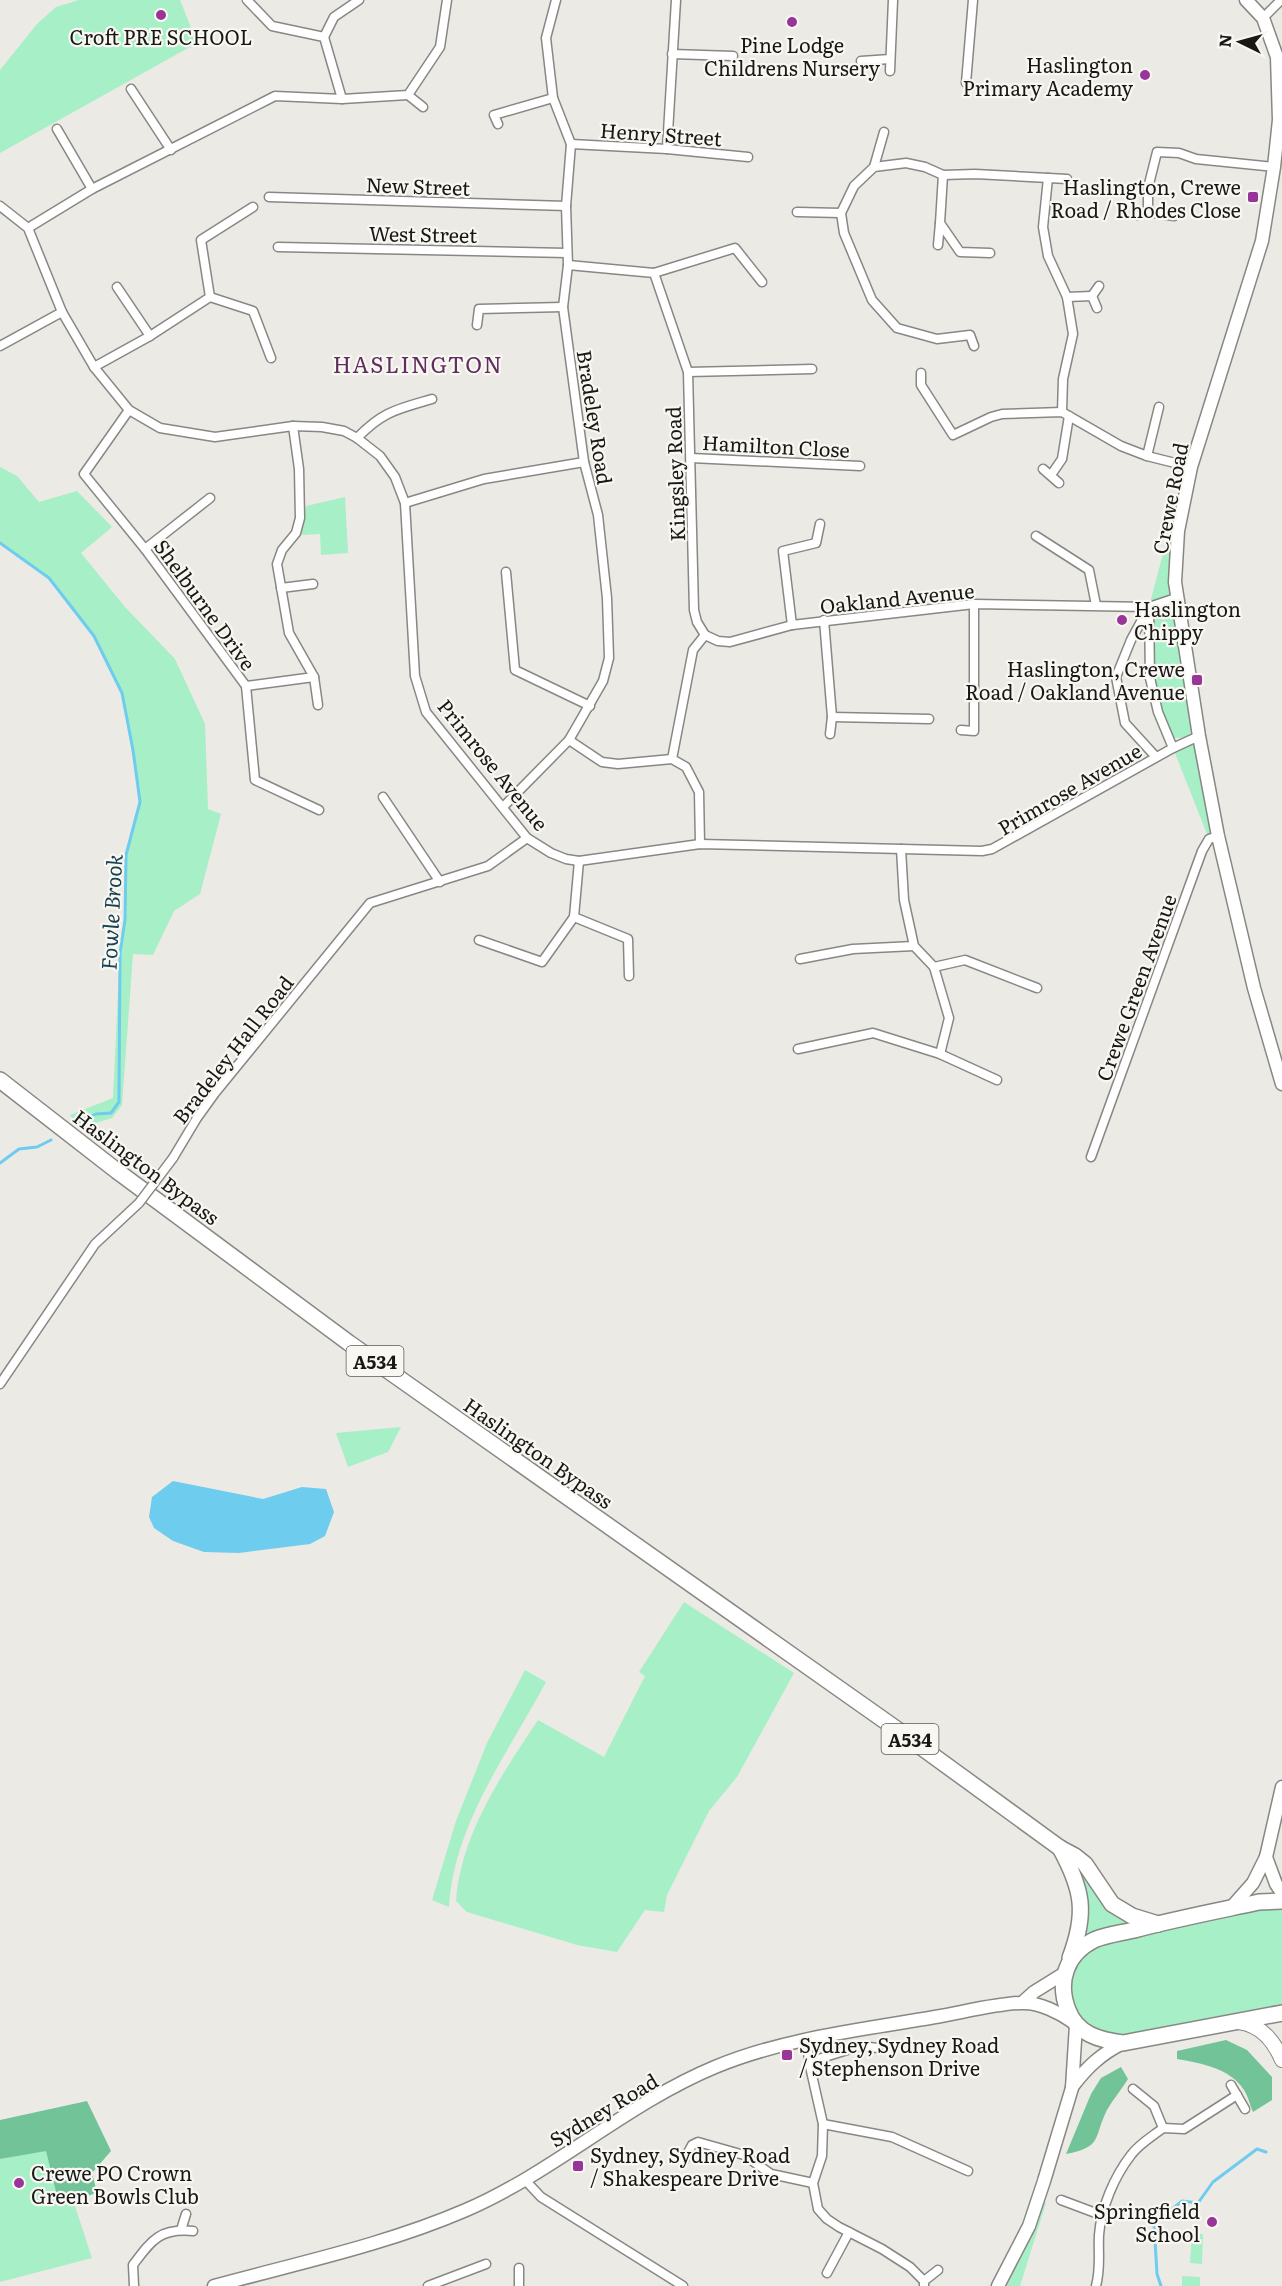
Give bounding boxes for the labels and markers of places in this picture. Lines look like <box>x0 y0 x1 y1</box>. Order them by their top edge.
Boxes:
marker: Croft PRE SCHOOL <box>154 8 168 22</box>
marker: Pine Lodge Childrens Nursery <box>785 15 799 29</box>
place label: Croft PRE SCHOOL <box>70 21 252 51</box>
place label: Pine Lodge Childrens Nursery <box>704 29 881 82</box>
place label: Haslington Primary Academy <box>963 49 1133 102</box>
marker: Haslington Primary Academy <box>1138 68 1152 82</box>
place label: Haslington, Crewe Road / Rhodes Close <box>1051 171 1241 224</box>
marker: Haslington, Crewe Road / Rhodes Close <box>1246 190 1260 204</box>
place label: Haslington Chippy <box>1134 593 1241 646</box>
marker: Haslington Chippy <box>1115 613 1129 627</box>
place label: Haslington, Crewe Road / Oakland Avenue <box>965 653 1185 706</box>
marker: Haslington, Crewe Road / Oakland Avenue <box>1190 673 1204 687</box>
place label: Sydney, Sydney Road / Stephenson Drive <box>799 2029 999 2082</box>
marker: Sydney, Sydney Road / Stephenson Drive <box>780 2048 794 2062</box>
place label: Sydney, Sydney Road / Shakespeare Drive <box>590 2139 790 2192</box>
place label: Crewe PO Crown Green Bowls Club <box>31 2157 199 2210</box>
marker: Sydney, Sydney Road / Shakespeare Drive <box>571 2159 585 2173</box>
marker: Crewe PO Crown Green Bowls Club <box>12 2176 26 2190</box>
place label: Springfield School <box>1094 2195 1200 2248</box>
marker: Springfield School <box>1205 2215 1219 2229</box>

